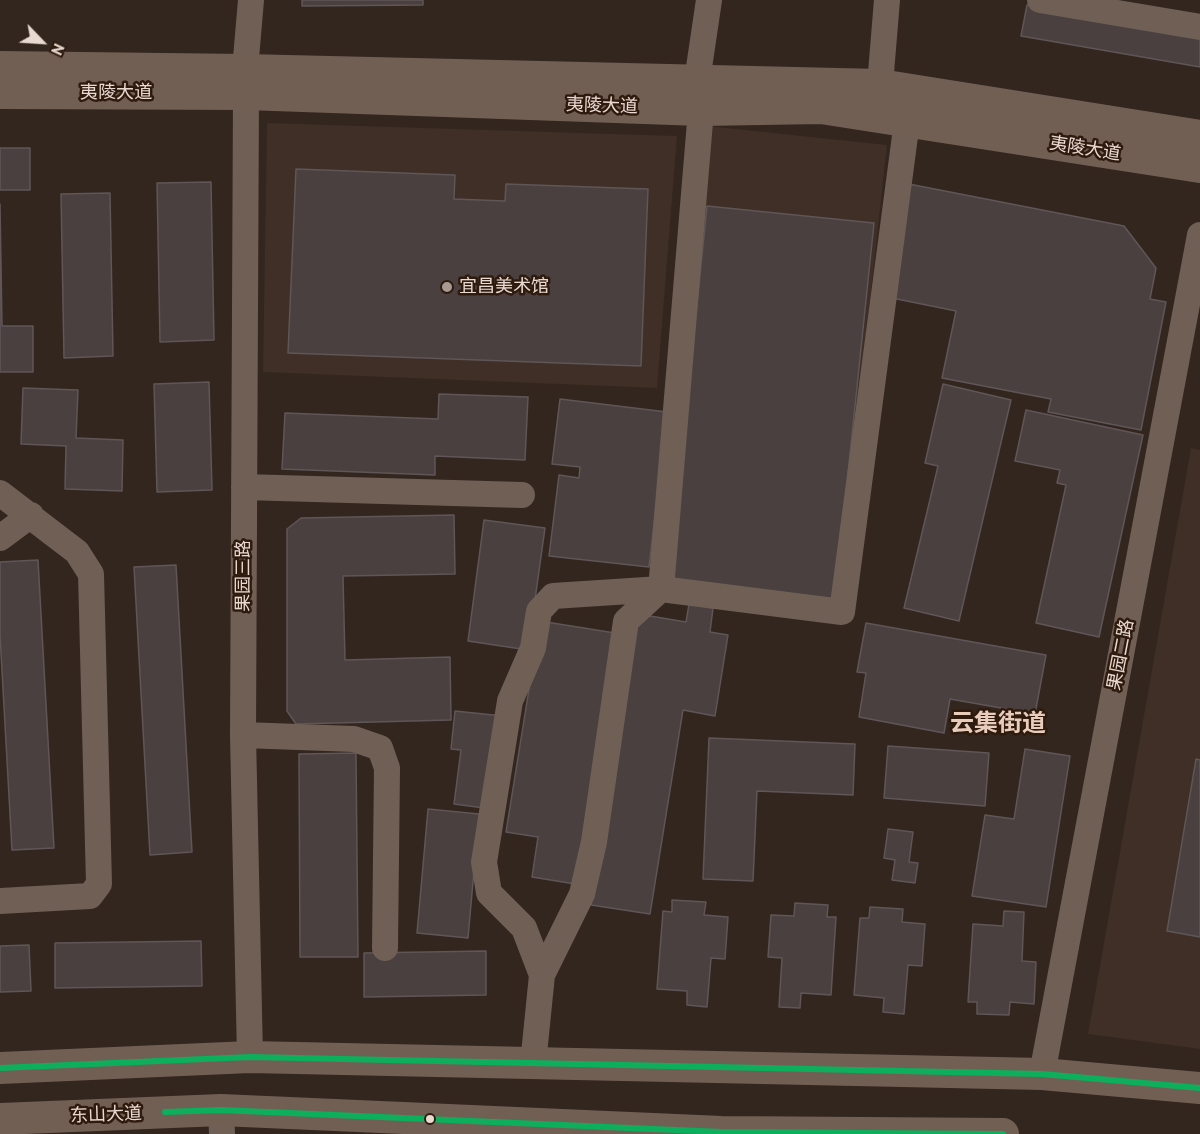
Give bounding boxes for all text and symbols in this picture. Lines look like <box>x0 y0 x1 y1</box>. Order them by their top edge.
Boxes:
north arrow <box>12 12 72 72</box>
text: N <box>47 41 70 59</box>
street label: 夷陵大道 <box>80 82 152 104</box>
street label: 夷陵大道 <box>566 94 638 118</box>
street label: 夷陵大道 <box>1048 133 1122 165</box>
place label: 宜昌美术馆 <box>459 276 549 298</box>
marker: 宜昌美术馆 <box>440 280 454 294</box>
street label: 果园三路 <box>233 540 255 612</box>
street label: 果园二路 <box>1104 618 1138 692</box>
district label: 云集街道 <box>950 710 1046 738</box>
street label: 东山大道 <box>70 1103 142 1127</box>
unlabelled marker <box>424 1113 436 1125</box>

